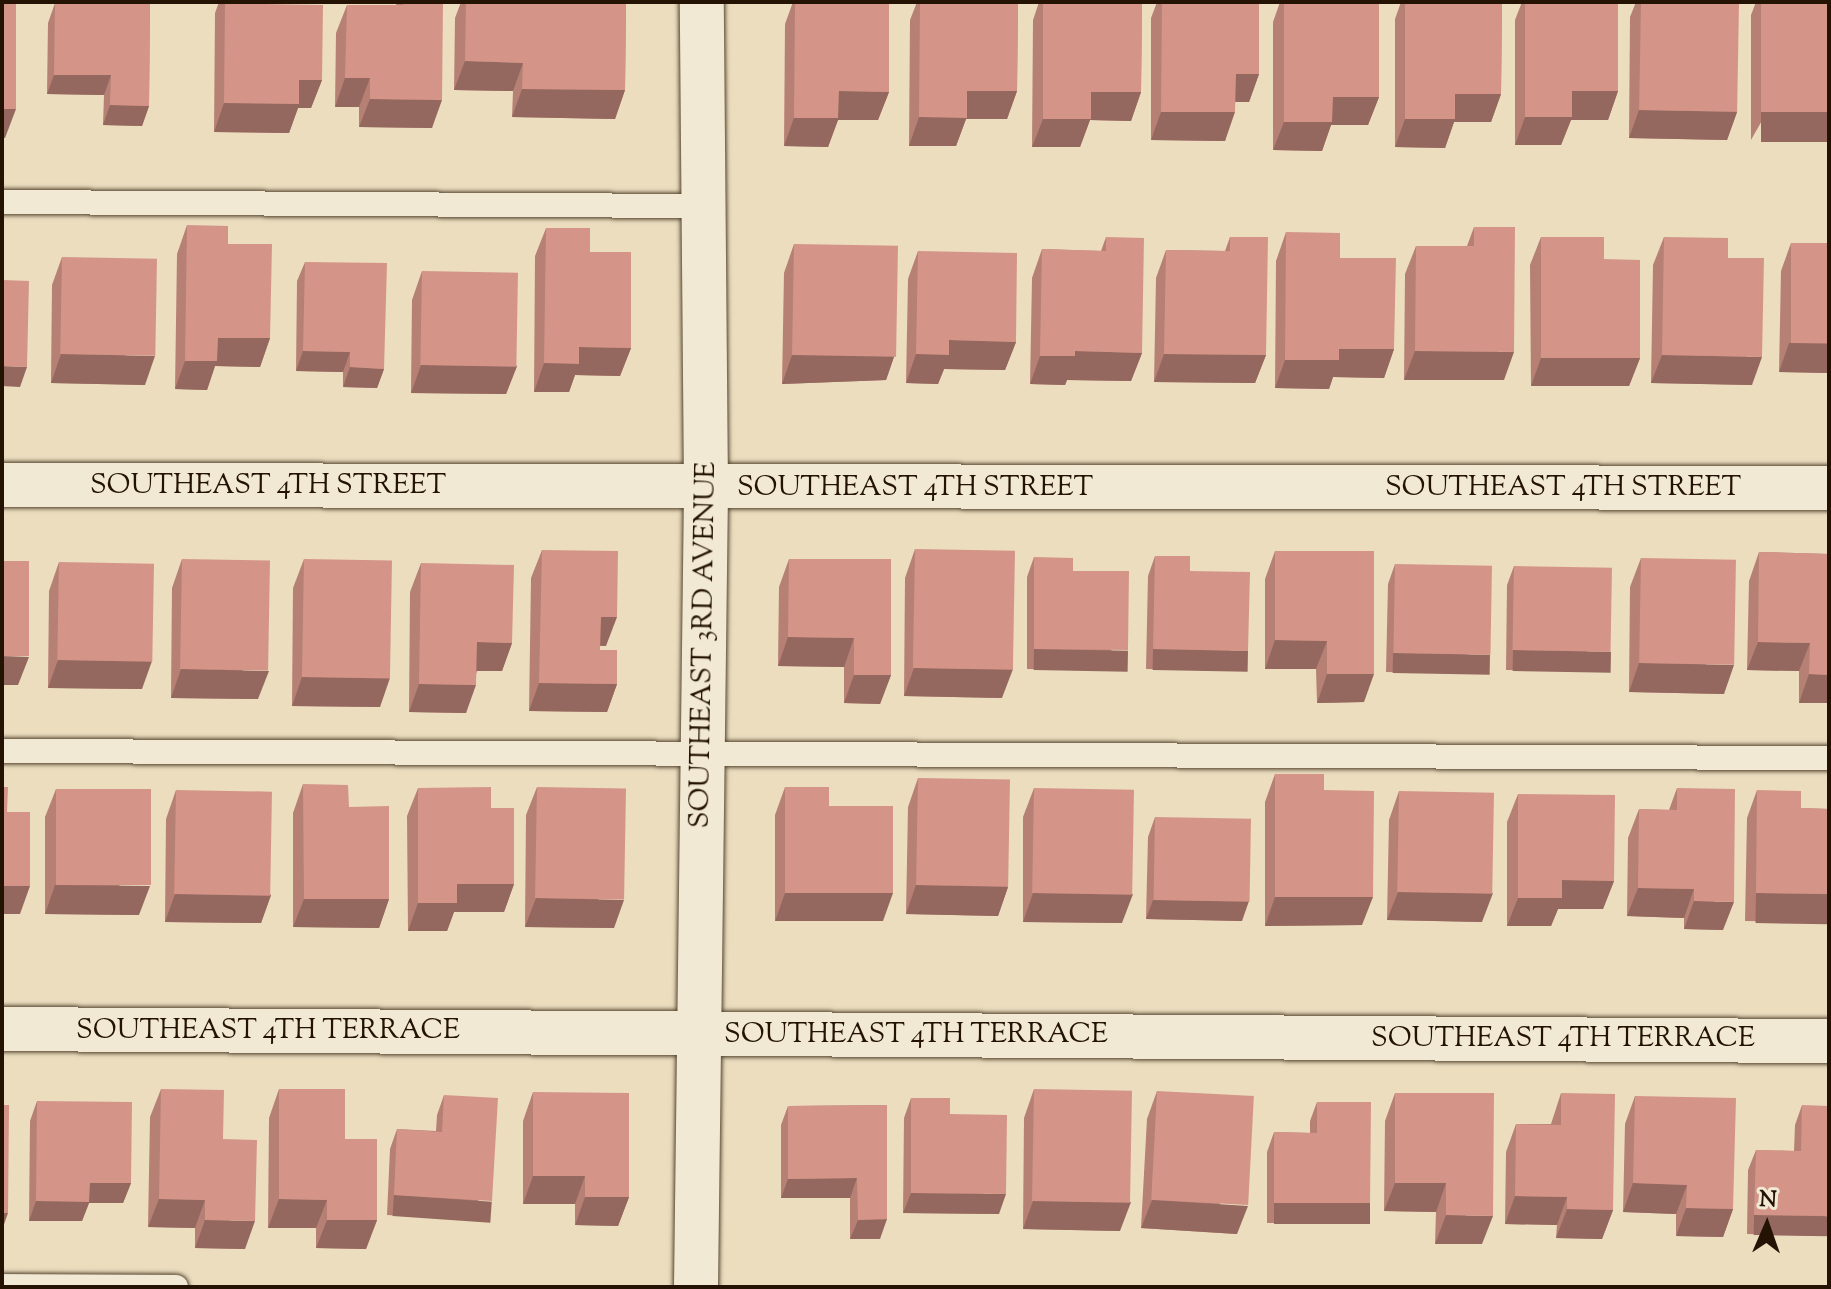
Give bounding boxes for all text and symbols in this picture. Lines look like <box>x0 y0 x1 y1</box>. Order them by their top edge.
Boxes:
street label: SOUTHEAST 3RD AVENUE <box>684 461 724 829</box>
street label: SOUTHEAST 4TH STREET <box>90 469 446 503</box>
street label: SOUTHEAST 4TH STREET <box>737 471 1093 505</box>
street label: SOUTHEAST 4TH STREET <box>1385 471 1741 505</box>
street label: SOUTHEAST 4TH TERRACE <box>76 1014 460 1048</box>
street label: SOUTHEAST 4TH TERRACE <box>724 1018 1108 1052</box>
street label: SOUTHEAST 4TH TERRACE <box>1371 1022 1755 1056</box>
north arrow <box>1727 1185 1807 1265</box>
text: N <box>1759 1185 1777 1217</box>

